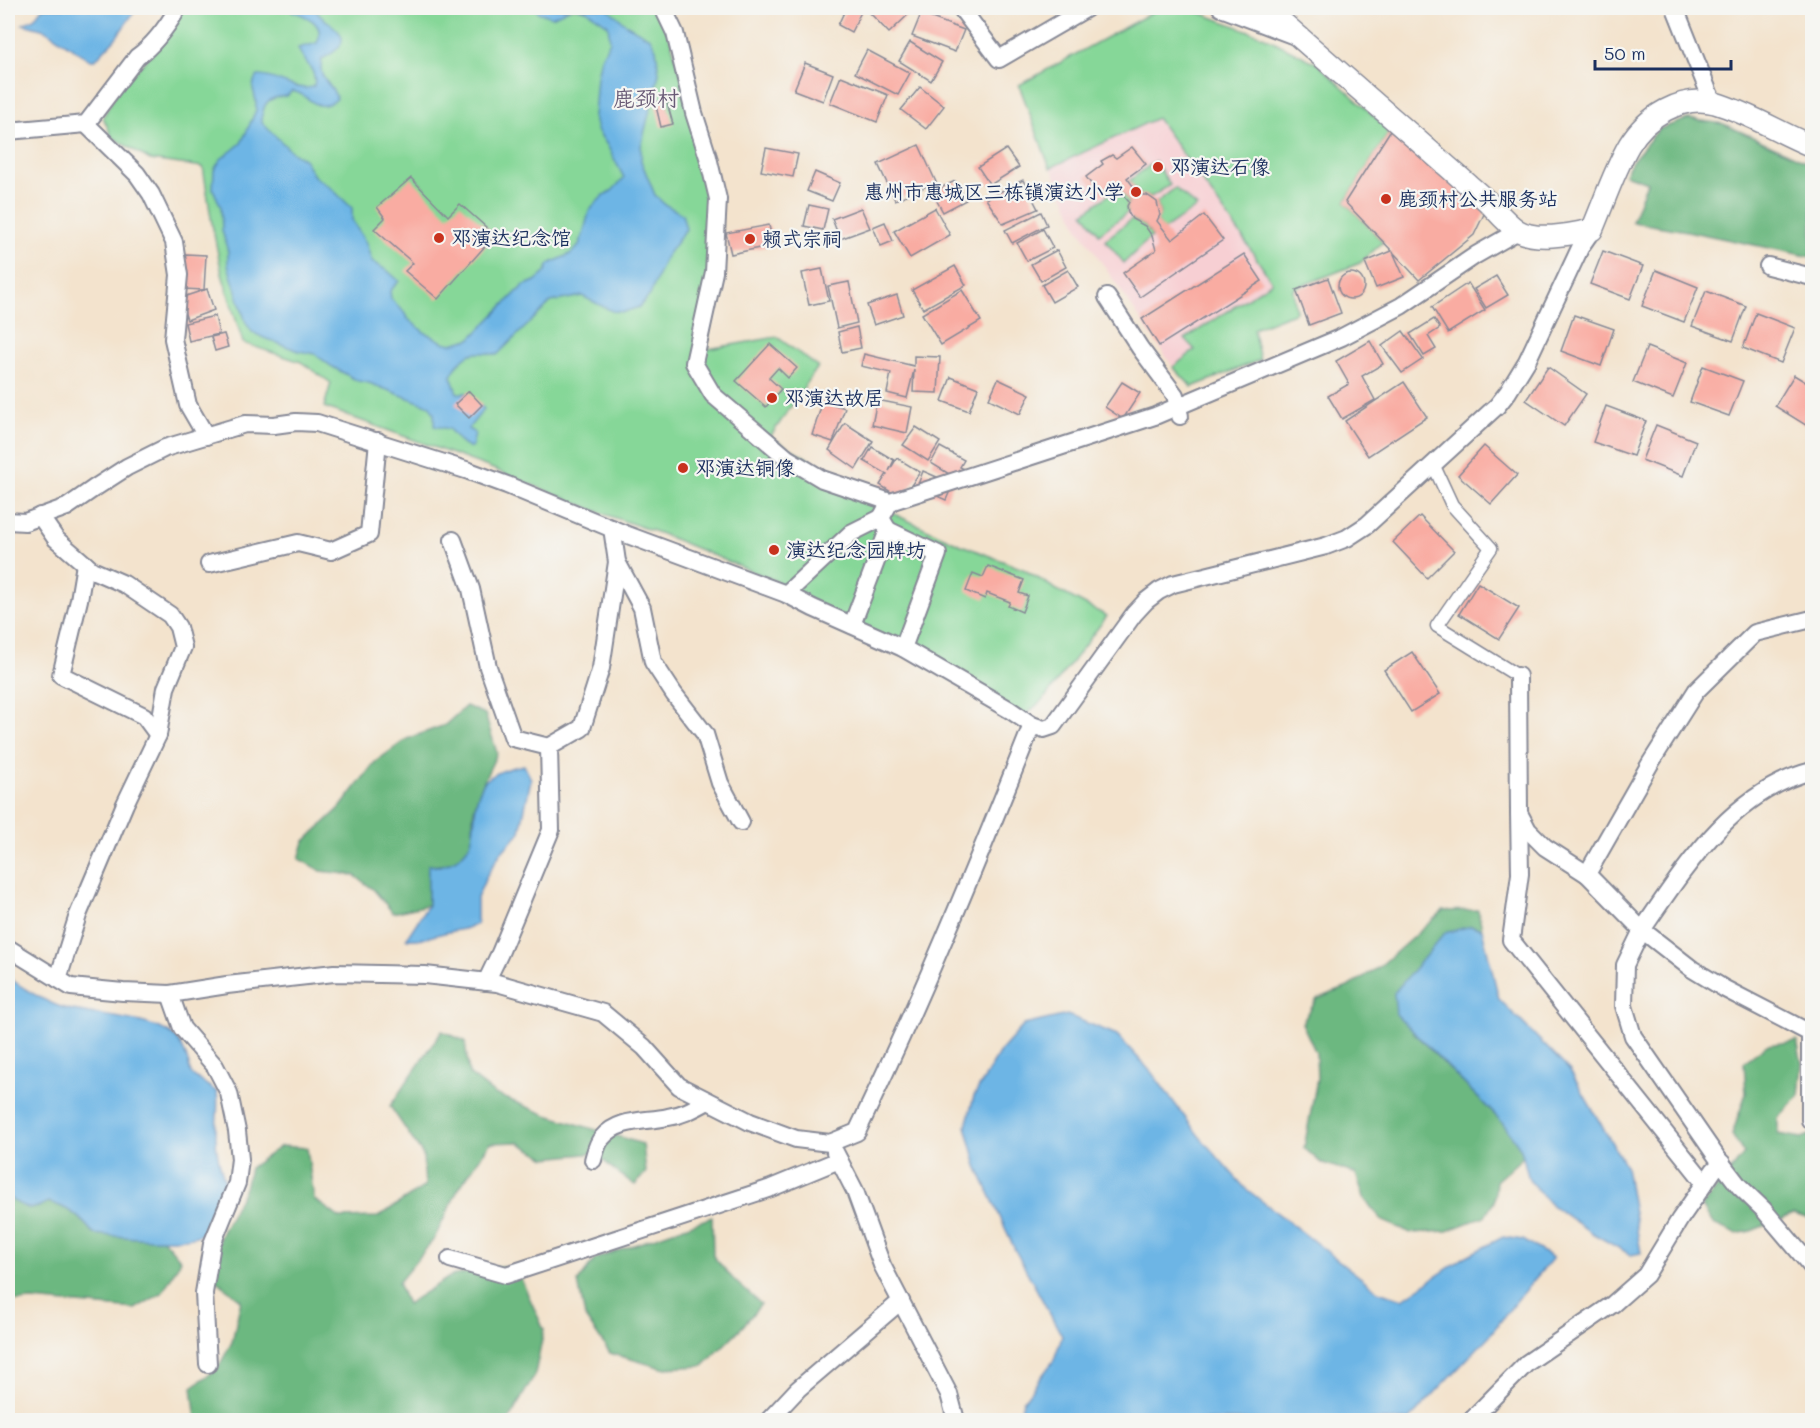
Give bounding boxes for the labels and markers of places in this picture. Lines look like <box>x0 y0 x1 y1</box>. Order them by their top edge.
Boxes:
place label: 邓演达石像 <box>1170 153 1270 179</box>
marker: 邓演达石像 <box>1151 160 1165 174</box>
place label: 惠州市惠城区三栋镇演达小学 <box>864 178 1124 204</box>
marker: 惠州市惠城区三栋镇演达小学 <box>1129 185 1143 199</box>
place label: 鹿颈村公共服务站 <box>1398 185 1558 211</box>
marker: 鹿颈村公共服务站 <box>1379 192 1393 206</box>
place label: 邓演达纪念馆 <box>451 224 571 250</box>
place label: 赖式宗祠 <box>762 225 842 251</box>
marker: 邓演达纪念馆 <box>432 231 446 245</box>
marker: 赖式宗祠 <box>743 232 757 246</box>
place label: 邓演达故居 <box>784 384 884 410</box>
marker: 邓演达故居 <box>765 391 779 405</box>
place label: 邓演达铜像 <box>695 454 795 480</box>
marker: 邓演达铜像 <box>676 461 690 475</box>
place label: 演达纪念园牌坊 <box>786 536 926 562</box>
marker: 演达纪念园牌坊 <box>767 543 781 557</box>

